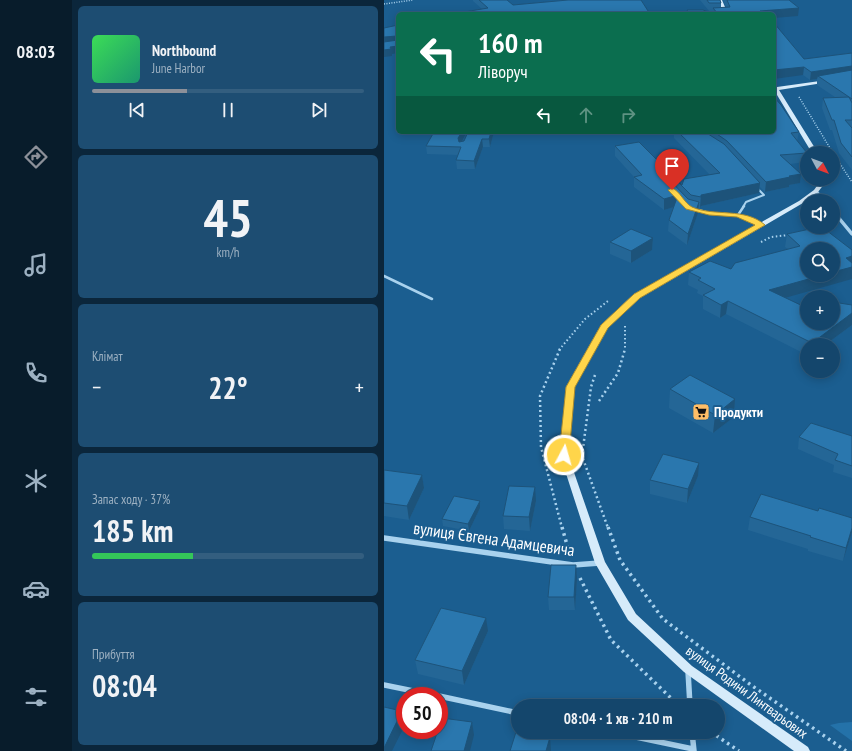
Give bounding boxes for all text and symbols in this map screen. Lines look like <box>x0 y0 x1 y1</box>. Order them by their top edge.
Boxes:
text: 160 m <box>478 24 542 61</box>
icon: left <box>412 28 464 80</box>
text: 08:03 <box>17 40 55 63</box>
text: Northbound <box>152 41 216 60</box>
text: June Harbor <box>152 60 205 77</box>
text: Ліворуч <box>478 60 528 83</box>
icon: previous <box>126 99 148 121</box>
icon: pause <box>217 99 239 121</box>
icon: next <box>308 99 330 121</box>
icon: left <box>533 104 555 126</box>
icon: ahead <box>575 104 597 126</box>
icon: right <box>617 104 639 126</box>
icon: directions <box>22 143 50 171</box>
north arrow <box>800 146 840 186</box>
map controls <box>800 146 840 378</box>
pin <box>655 149 689 190</box>
icon: arrive <box>661 155 683 177</box>
text: 45 <box>203 184 253 251</box>
button: sound <box>800 194 840 234</box>
button: search <box>800 242 840 282</box>
text: km/h <box>216 244 240 261</box>
icon: music <box>22 251 50 279</box>
button: + <box>800 290 840 330</box>
button: − <box>800 338 840 378</box>
text: Клімат <box>92 348 123 365</box>
icon: phone <box>22 359 50 387</box>
text: 22° <box>208 368 248 407</box>
text: − <box>92 373 101 401</box>
text: + <box>355 373 364 401</box>
supermarket icon: Продукти <box>691 402 711 422</box>
place label: Продукти <box>714 403 763 421</box>
position arrow <box>543 434 585 476</box>
icon: climate <box>22 467 50 495</box>
text: Запас ходу · 37% <box>92 491 170 508</box>
text: 185 km <box>92 511 173 550</box>
street label: вулиця Євгена Адамцевича <box>412 517 576 561</box>
icon: car <box>22 575 50 603</box>
street label: вулиця Родини Линтварьових <box>682 642 812 742</box>
text: Прибуття <box>92 646 135 663</box>
text: 08:04 <box>92 666 157 705</box>
icon: filters <box>22 683 50 711</box>
speed limit sign: 50 <box>396 687 448 739</box>
text: 08:04 · 1 хв · 210 m <box>564 709 672 728</box>

